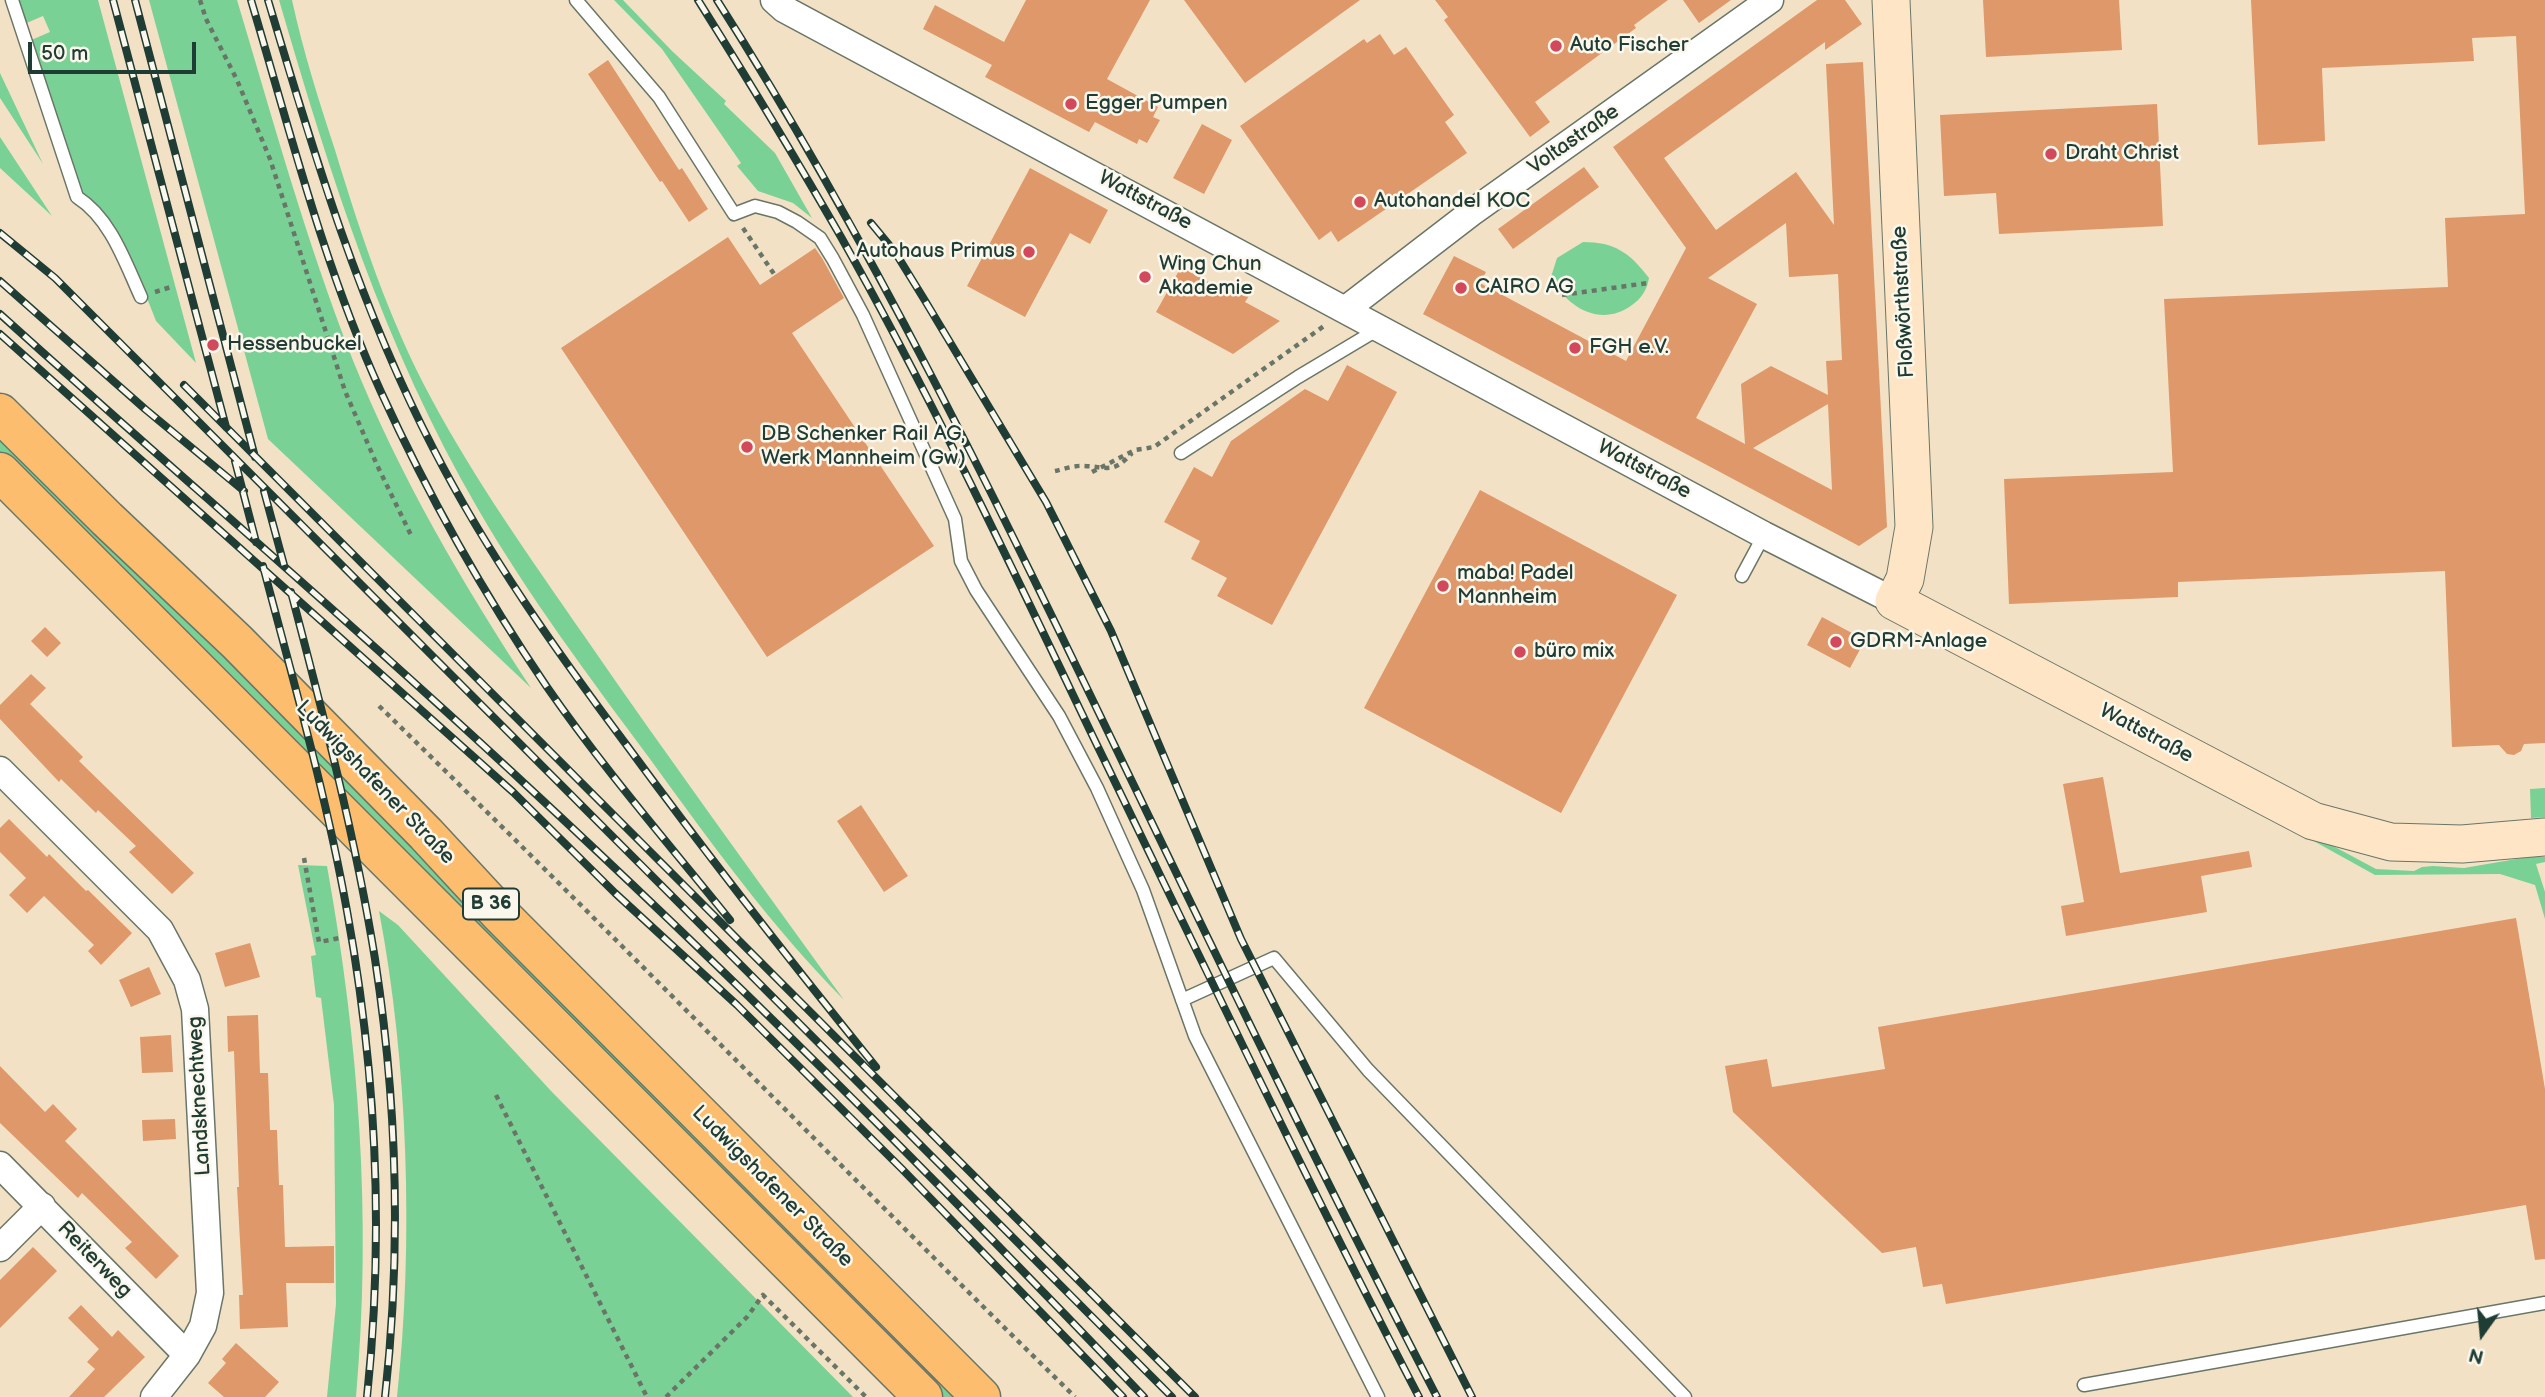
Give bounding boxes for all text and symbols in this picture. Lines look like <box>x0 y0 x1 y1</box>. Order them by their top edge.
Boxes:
scale bar <box>32 28 200 72</box>
place label: Auto Fischer <box>1570 33 1688 59</box>
marker: Auto Fischer <box>1548 38 1564 54</box>
text: 50 m <box>41 41 88 66</box>
place label: Egger Pumpen <box>1085 91 1228 117</box>
marker: Egger Pumpen <box>1063 96 1079 112</box>
street label: Voltastraße <box>1523 99 1625 181</box>
place label: Draht Christ <box>2065 141 2179 167</box>
marker: Draht Christ <box>2043 146 2059 162</box>
street label: Wattstraße <box>1094 166 1196 236</box>
place label: Autohandel KOC <box>1374 189 1530 215</box>
marker: Autohandel KOC <box>1352 194 1368 210</box>
street label: Floßwörthstraße <box>1887 225 1921 379</box>
place label: Autohaus Primus <box>857 239 1015 265</box>
marker: Autohaus Primus <box>1021 244 1037 260</box>
place label: Wing Chun Akademie <box>1159 252 1262 302</box>
marker: Wing Chun Akademie <box>1137 269 1153 285</box>
place label: CAIRO AG <box>1475 275 1574 301</box>
marker: CAIRO AG <box>1453 280 1469 296</box>
place label: Hessenbuckel <box>227 332 362 358</box>
place label: FGH e.V. <box>1589 335 1669 361</box>
marker: Hessenbuckel <box>205 337 221 353</box>
marker: FGH e.V. <box>1567 340 1583 356</box>
place label: DB Schenker Rail AG, Werk Mannheim (Gw) <box>761 422 966 472</box>
street label: Wattstraße <box>1593 435 1695 505</box>
marker: DB Schenker Rail AG, Werk Mannheim (Gw) <box>739 439 755 455</box>
place label: maba! Padel Mannheim <box>1457 561 1573 611</box>
marker: maba! Padel Mannheim <box>1435 578 1451 594</box>
place label: GDRM-Anlage <box>1850 629 1987 655</box>
marker: GDRM-Anlage <box>1828 634 1844 650</box>
place label: büro mix <box>1534 639 1614 665</box>
marker: büro mix <box>1512 644 1528 660</box>
street label: Ludwigshafener Straße <box>290 696 460 870</box>
street label: Wattstraße <box>2095 699 2197 769</box>
road number: B 36 <box>463 888 519 920</box>
street label: Landsknechtweg <box>183 1015 217 1177</box>
street label: Ludwigshafener Straße <box>686 1101 858 1273</box>
street label: Reiterweg <box>51 1216 137 1304</box>
north arrow <box>2447 1299 2517 1369</box>
text: N <box>2467 1342 2486 1368</box>

